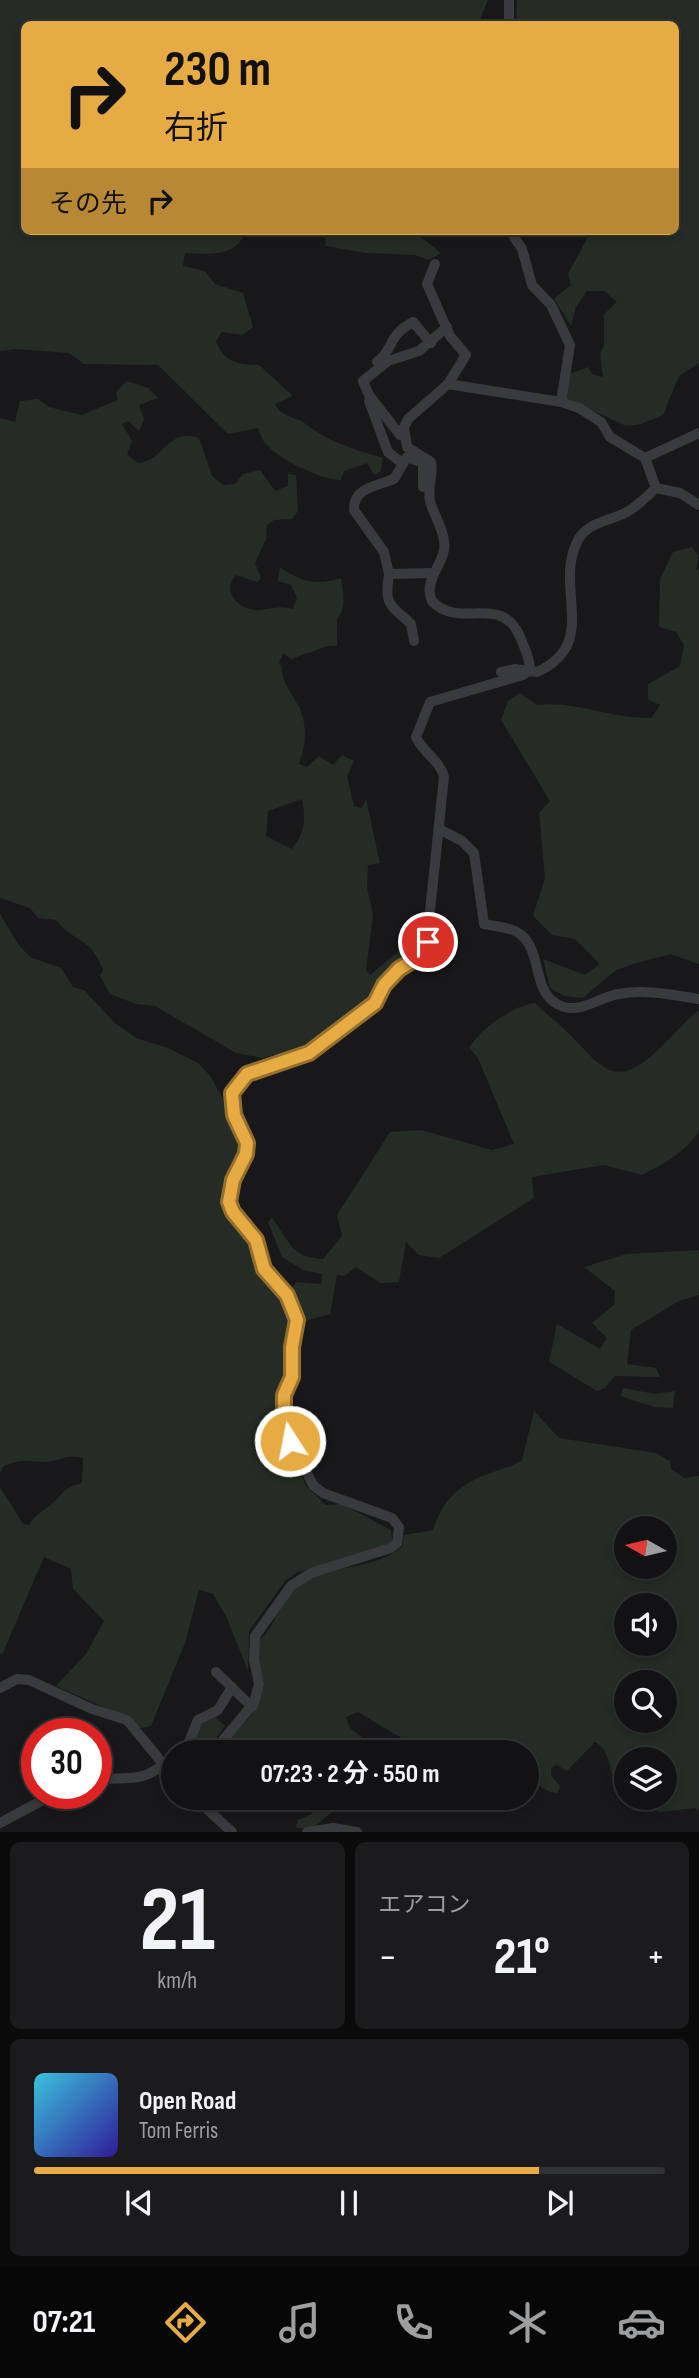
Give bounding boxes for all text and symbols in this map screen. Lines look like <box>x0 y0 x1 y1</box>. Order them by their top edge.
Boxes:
text: 230 m <box>164 41 271 100</box>
icon: right <box>49 49 140 140</box>
text: 右折 <box>164 109 228 148</box>
icon: right <box>141 182 179 220</box>
text: その先 <box>49 189 127 220</box>
pin <box>398 912 458 972</box>
icon: arrive <box>409 923 447 961</box>
position arrow <box>253 1404 327 1478</box>
north arrow <box>614 1516 677 1578</box>
map controls <box>614 1516 677 1810</box>
button: sound <box>614 1593 677 1656</box>
button: search <box>614 1670 677 1733</box>
speed limit sign: 30 <box>21 1718 112 1809</box>
button: layers <box>614 1747 677 1810</box>
text: 07:23 · 2 分 · 550 m <box>260 1759 440 1790</box>
text: 21 <box>139 1867 215 1976</box>
text: エアコン <box>379 1891 471 1919</box>
text: 21° <box>494 1926 550 1989</box>
text: − <box>379 1935 397 1980</box>
text: + <box>646 1935 665 1980</box>
text: km/h <box>157 1967 197 1995</box>
text: Open Road <box>139 2086 236 2117</box>
text: Tom Ferris <box>139 2117 218 2145</box>
icon: previous <box>120 2184 158 2222</box>
icon: pause <box>330 2184 368 2222</box>
icon: next <box>541 2184 579 2222</box>
icon: directions <box>161 2298 210 2347</box>
icon: music <box>275 2298 324 2347</box>
icon: phone <box>389 2298 438 2347</box>
icon: climate <box>503 2298 552 2347</box>
icon: car <box>617 2298 666 2347</box>
text: 07:21 <box>33 2303 95 2342</box>

